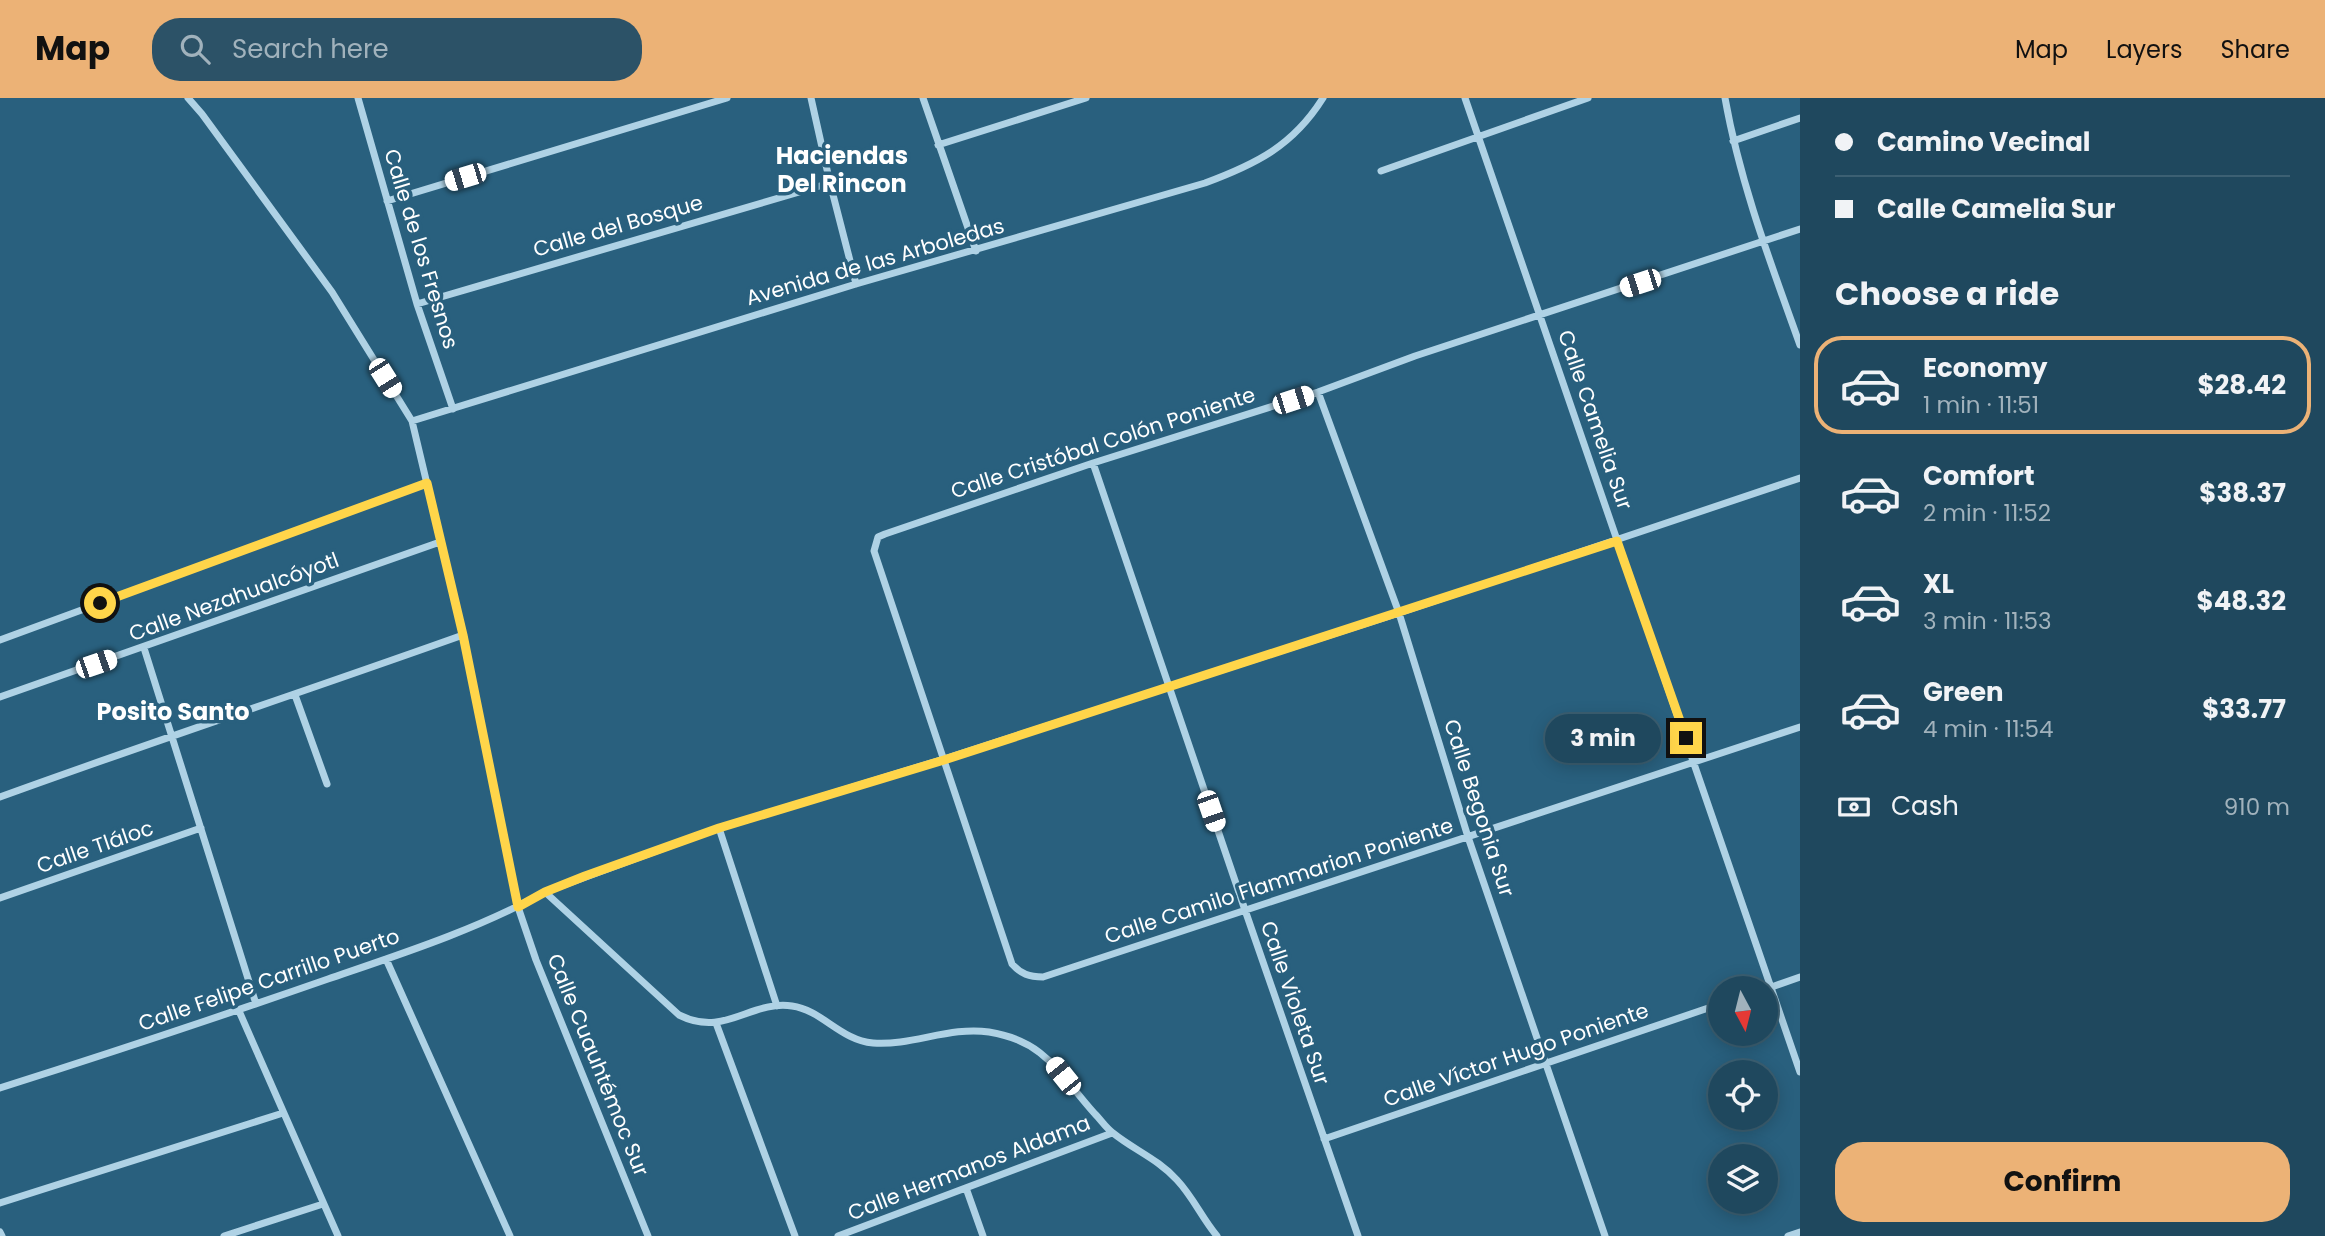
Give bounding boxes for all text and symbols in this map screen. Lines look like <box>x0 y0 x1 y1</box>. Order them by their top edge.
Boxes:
search box <box>152 18 642 81</box>
text: Map <box>35 25 110 72</box>
icon: search <box>176 30 214 68</box>
text: Search here <box>232 31 389 67</box>
text: Map <box>2015 33 2068 66</box>
text: Layers <box>2106 33 2182 66</box>
text: Share <box>2220 33 2290 66</box>
text: Camino Vecinal <box>1877 124 2091 160</box>
district label: Haciendas Del Rincon <box>776 139 908 200</box>
street label: Calle de los Fresnos <box>377 145 466 352</box>
car <box>442 161 489 193</box>
street label: Calle del Bosque <box>530 187 706 264</box>
text: Calle Camelia Sur <box>1877 191 2116 227</box>
street label: Avenida de las Arboledas <box>742 211 1007 312</box>
car <box>1617 267 1664 299</box>
text: Choose a ride <box>1835 271 2059 316</box>
street label: Calle Camelia Sur <box>1551 326 1640 514</box>
text: Economy <box>1923 350 2047 386</box>
icon: car <box>1839 354 1902 417</box>
car <box>365 355 406 401</box>
text: $28.42 <box>2197 367 2286 403</box>
street label: Calle Cristóbal Colón Poniente <box>947 380 1259 506</box>
car <box>1270 384 1317 416</box>
text: 1 min · 11:51 <box>1923 389 2039 421</box>
text: Comfort <box>1923 458 2035 494</box>
icon: car <box>1839 462 1902 525</box>
text: $38.37 <box>2199 475 2286 511</box>
text: 2 min · 11:52 <box>1923 497 2051 529</box>
street label: Calle Nezahualcóyotl <box>125 545 343 648</box>
text: XL <box>1923 566 1954 602</box>
icon: car <box>1839 570 1902 633</box>
text: $48.32 <box>2197 583 2286 619</box>
route start <box>84 587 116 619</box>
text: 3 min · 11:53 <box>1923 605 2052 637</box>
car <box>73 647 120 681</box>
text: Green <box>1923 674 2004 710</box>
icon: car <box>1839 678 1902 741</box>
text: $33.77 <box>2202 691 2286 727</box>
district label: Posito Santo <box>96 695 250 728</box>
text: 4 min · 11:54 <box>1923 713 2053 745</box>
callout: 3 min <box>1546 714 1662 762</box>
street label: Calle Begonia Sur <box>1437 715 1522 900</box>
text: 3 min <box>1570 722 1636 754</box>
route end <box>1670 722 1702 754</box>
car <box>1195 788 1228 834</box>
icon: cash <box>1835 788 1873 826</box>
text: Cash <box>1891 788 1959 824</box>
text: 910 m <box>2224 791 2290 823</box>
street label: Calle Camilo Flammarion Poniente <box>1101 810 1457 951</box>
street label: Calle Tláloc <box>33 813 157 880</box>
street label: Calle Violeta Sur <box>1254 917 1337 1089</box>
street label: Calle Felipe Carrillo Puerto <box>134 921 403 1038</box>
street label: Calle Cuauhtémoc Sur <box>540 949 657 1181</box>
north arrow <box>1708 976 1778 1046</box>
map controls <box>1708 976 1778 1214</box>
street label: Calle Víctor Hugo Poniente <box>1379 995 1652 1114</box>
car <box>1042 1053 1085 1099</box>
button: locate <box>1708 1060 1778 1130</box>
street label: Calle Hermanos Aldama <box>843 1108 1094 1227</box>
button: Confirm <box>1835 1142 2290 1222</box>
button: layers <box>1708 1144 1778 1214</box>

